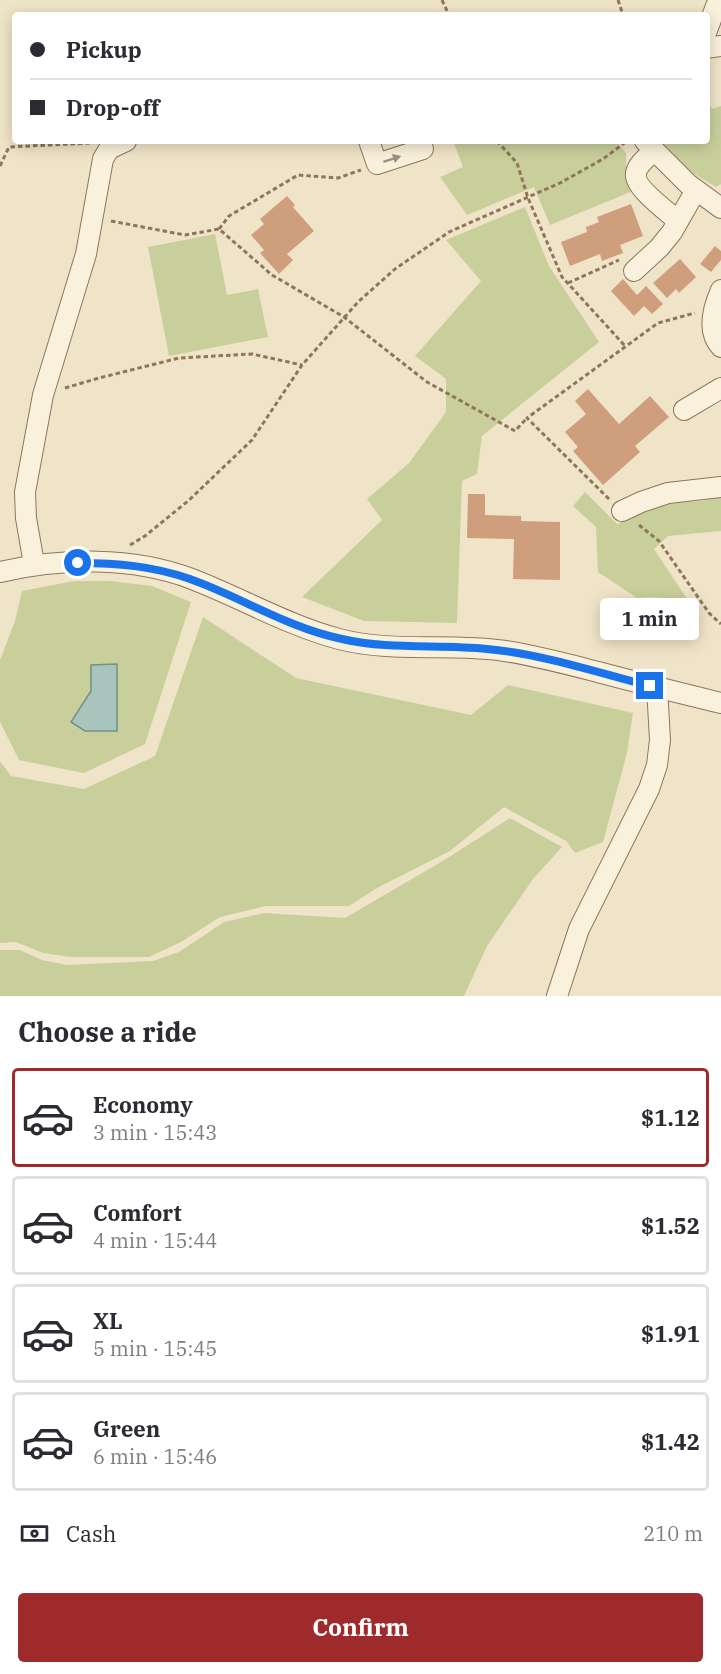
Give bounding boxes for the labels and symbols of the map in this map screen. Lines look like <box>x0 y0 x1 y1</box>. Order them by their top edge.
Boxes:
one-way arrow <box>383 154 401 163</box>
route start <box>64 549 91 576</box>
callout: 1 min <box>600 599 700 641</box>
route end <box>636 672 663 699</box>

